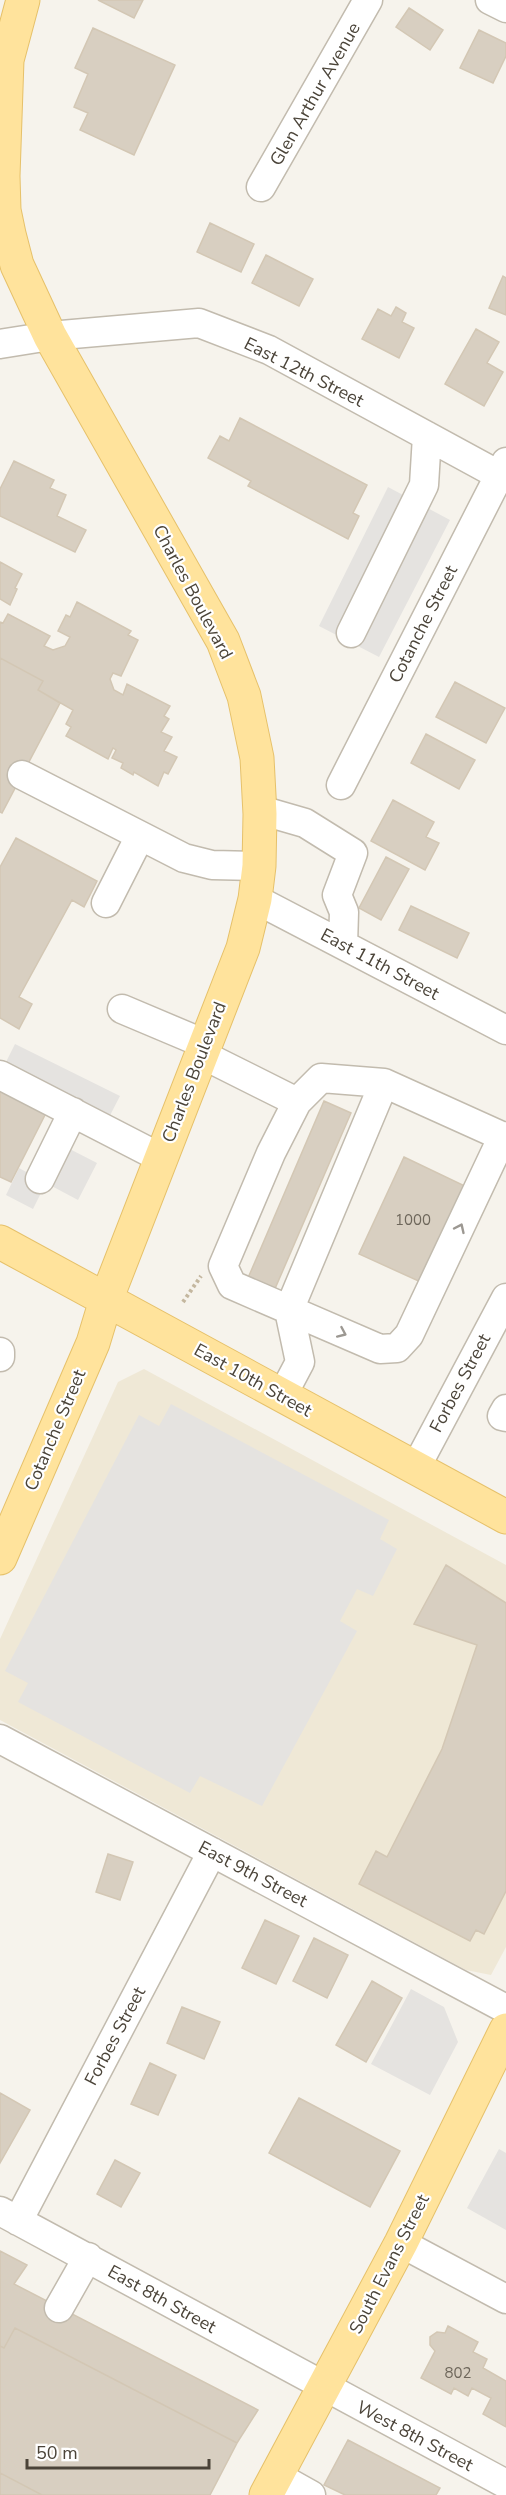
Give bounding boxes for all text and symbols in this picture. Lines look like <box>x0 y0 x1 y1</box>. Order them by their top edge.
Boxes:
street label: Glen Arthur Avenue <box>264 18 366 170</box>
street label: East 12th Street <box>240 332 369 413</box>
street label: Charles Boulevard <box>147 521 239 663</box>
street label: Cotanche Street <box>383 560 463 687</box>
street label: East 11th Street <box>316 923 444 1006</box>
street label: Charles Boulevard <box>156 998 232 1146</box>
house number: 1000 <box>395 1210 431 1230</box>
one-way arrow <box>453 1223 465 1234</box>
one-way arrow <box>336 1326 347 1338</box>
street label: Forbes Street <box>424 1329 496 1437</box>
street label: East 10th Street <box>190 1338 317 1423</box>
street label: Cotanche Street <box>19 1365 92 1494</box>
street label: East 9th Street <box>194 1835 312 1913</box>
street label: Forbes Street <box>79 1982 151 2090</box>
street label: South Evans Street <box>343 2189 435 2338</box>
street label: East 8th Street <box>104 2259 221 2339</box>
house number: 802 <box>444 2363 472 2383</box>
street label: West 8th Street <box>352 2395 478 2477</box>
scale bar <box>27 2432 208 2470</box>
text: 50 m <box>36 2441 78 2465</box>

